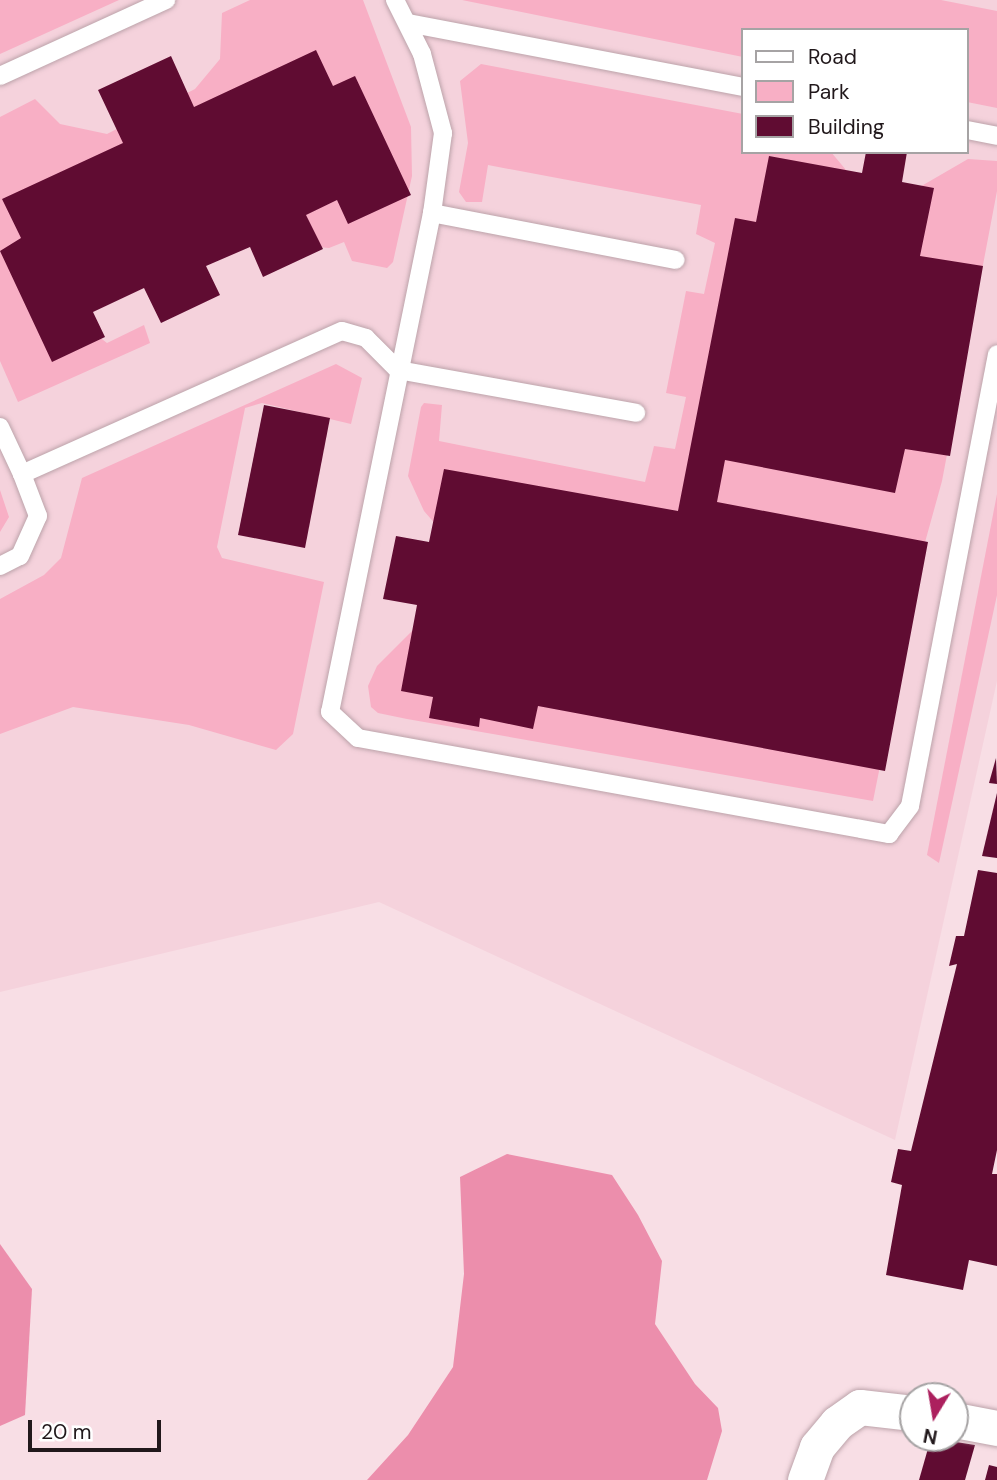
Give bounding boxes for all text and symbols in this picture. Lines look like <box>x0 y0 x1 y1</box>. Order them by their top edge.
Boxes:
legend <box>741 28 969 154</box>
text: Road <box>808 43 857 71</box>
text: Park <box>808 78 849 106</box>
text: Building <box>808 113 884 141</box>
north arrow <box>899 1382 969 1452</box>
scale bar <box>32 1406 164 1450</box>
text: 20 m <box>41 1418 92 1446</box>
text: N <box>921 1423 939 1450</box>

